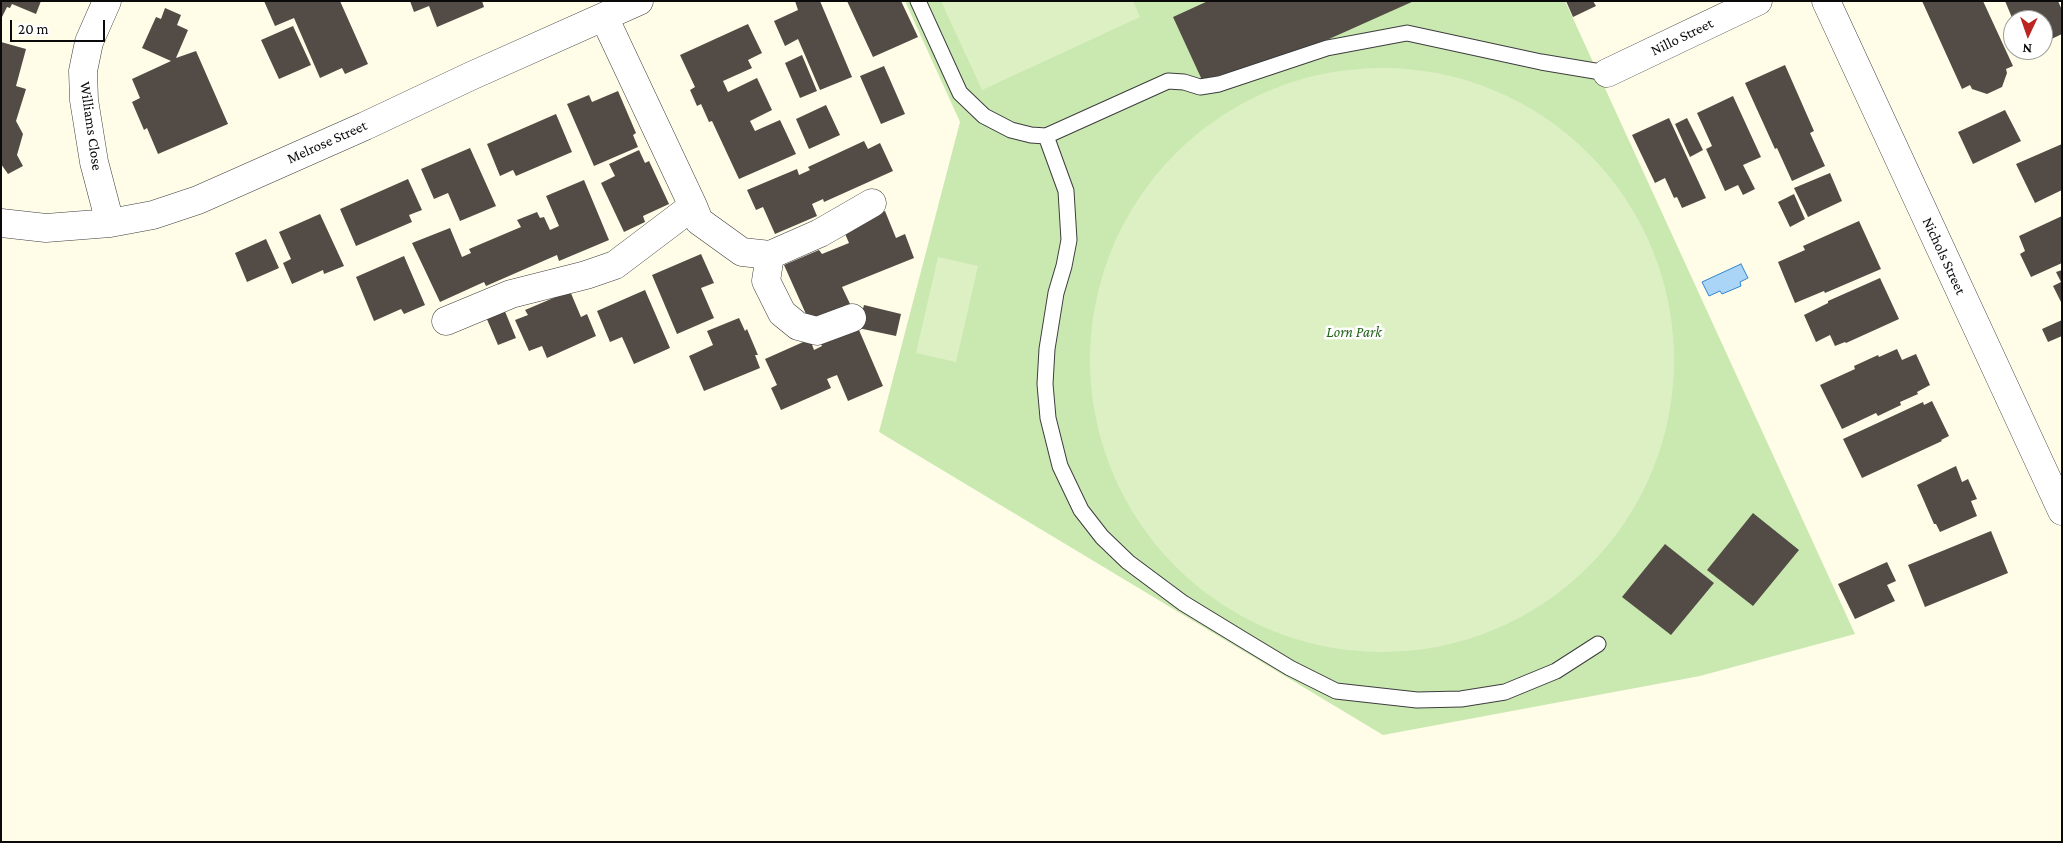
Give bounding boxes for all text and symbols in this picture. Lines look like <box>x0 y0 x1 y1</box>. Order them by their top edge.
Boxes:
scale bar <box>12 10 108 42</box>
north arrow <box>2003 10 2053 60</box>
street label: Nillo Street <box>1648 14 1716 60</box>
text: 20 m <box>18 21 49 37</box>
text: N <box>2022 41 2032 57</box>
street label: Williams Close <box>76 80 106 172</box>
street label: Melrose Street <box>284 116 370 168</box>
street label: Nichols Street <box>1918 214 1970 298</box>
park label: Lorn Park <box>1326 323 1382 341</box>

